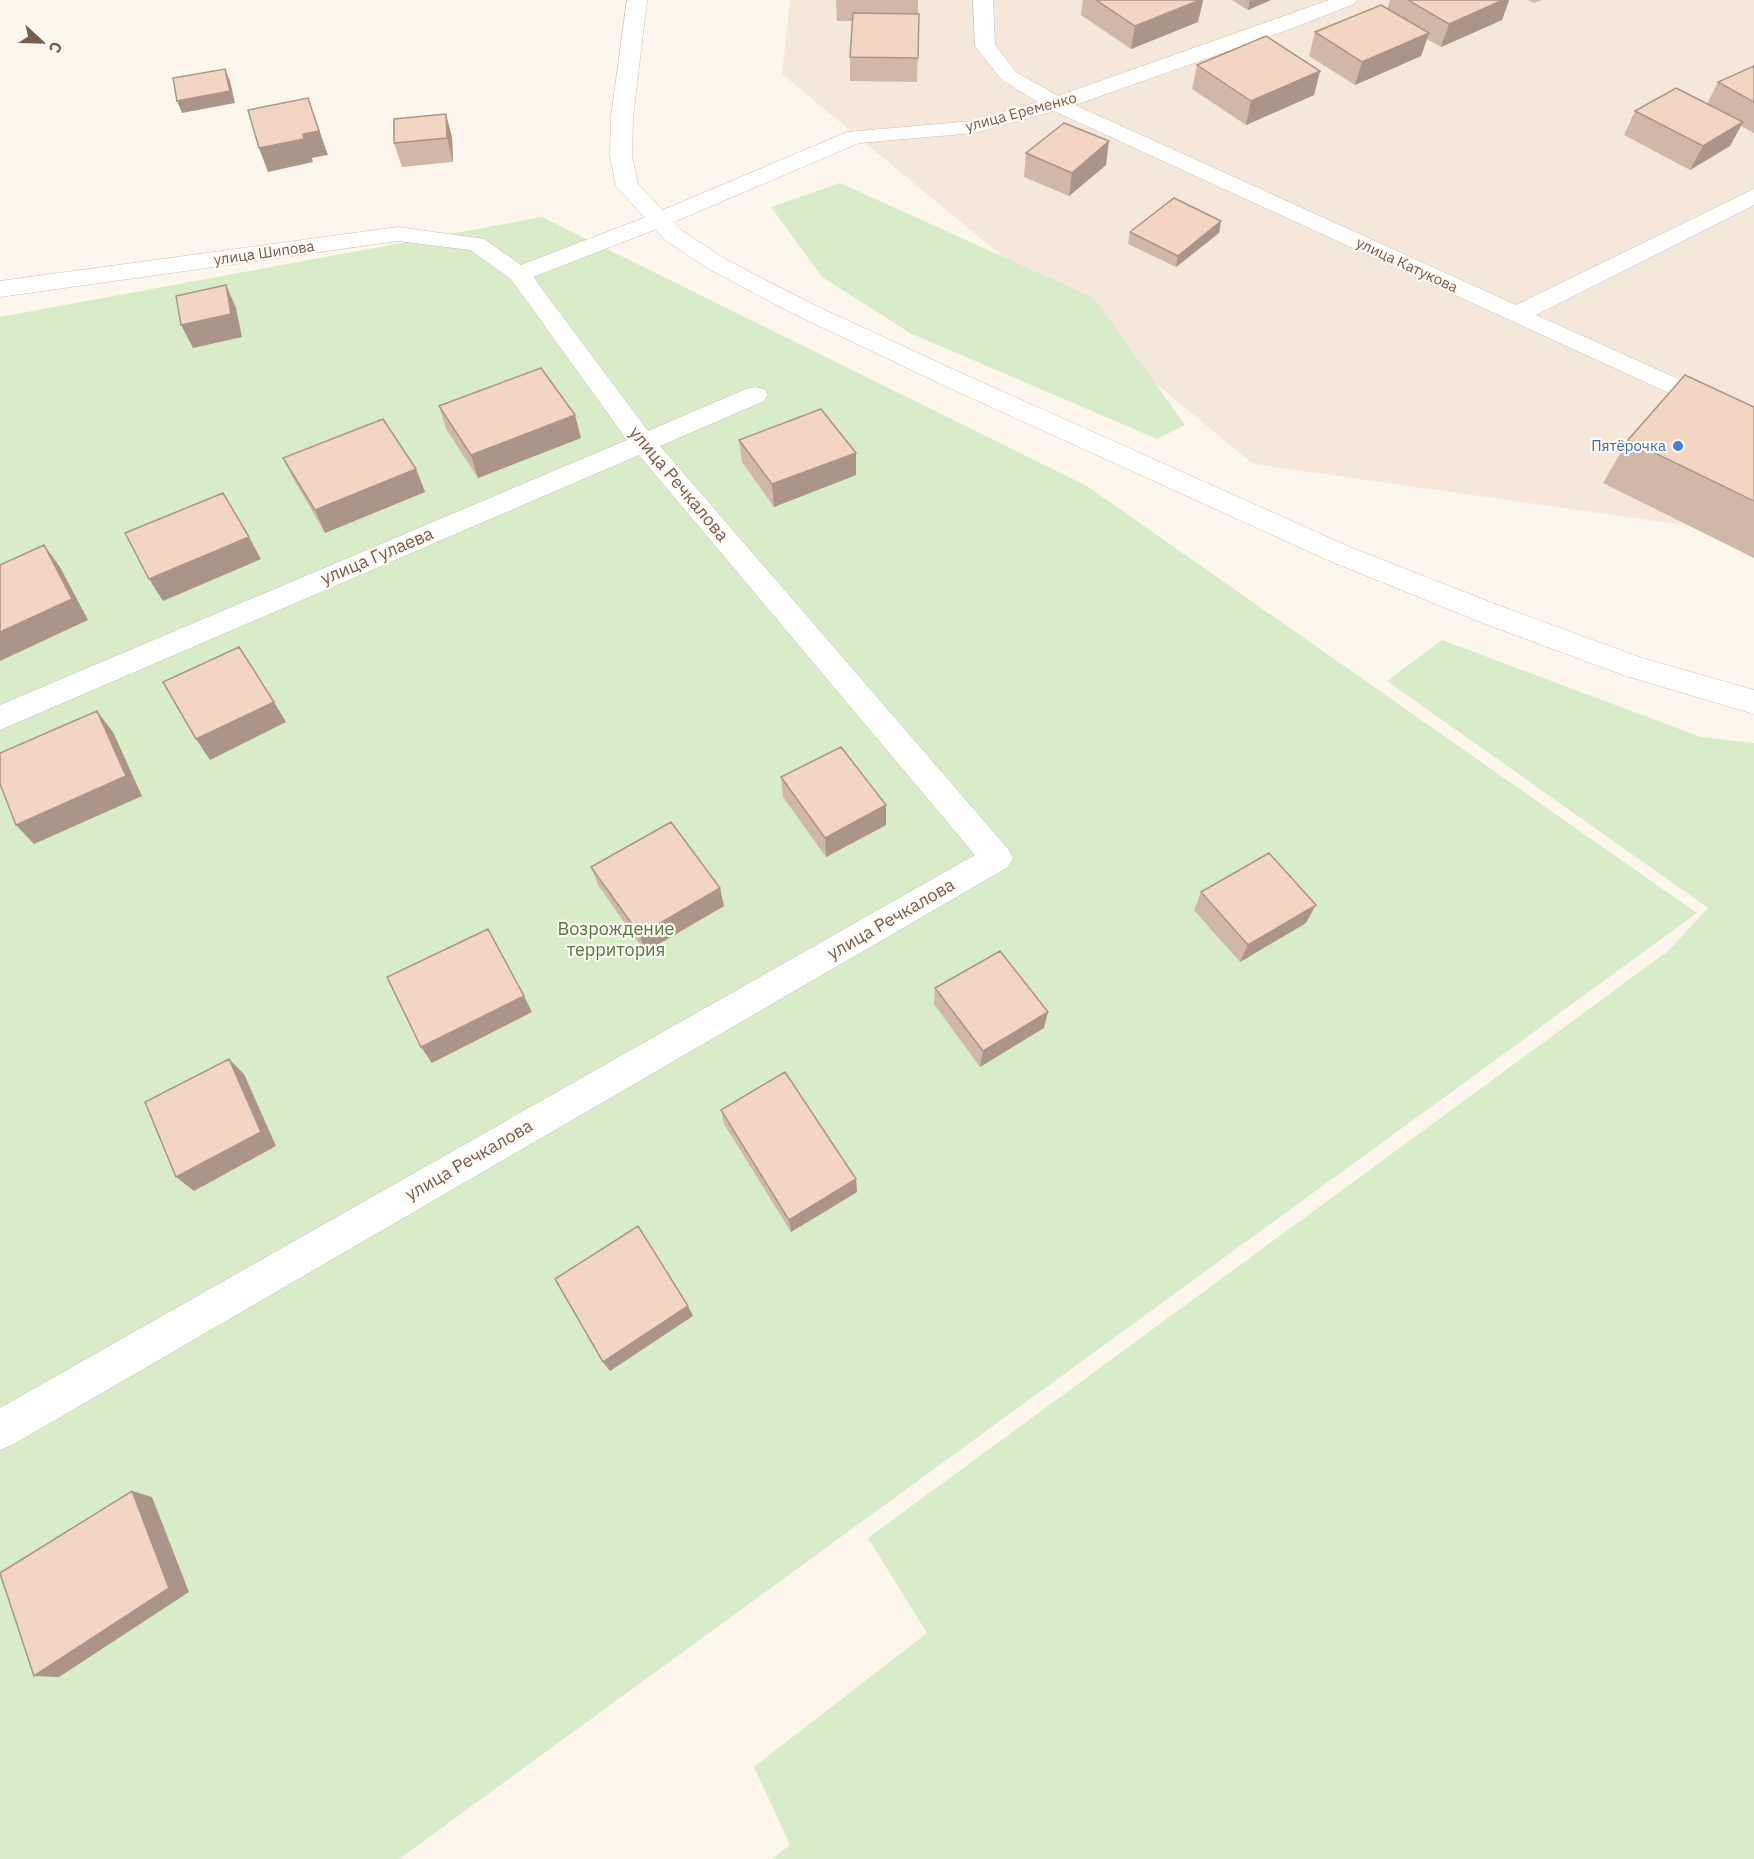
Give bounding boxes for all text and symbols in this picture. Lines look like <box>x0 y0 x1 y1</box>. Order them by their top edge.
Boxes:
north arrow <box>12 12 72 72</box>
text: С <box>45 39 67 56</box>
street label: улица Еременко <box>963 87 1079 136</box>
street label: улица Катукова <box>1353 233 1461 296</box>
street label: улица Шипова <box>212 236 316 269</box>
street label: улица Речкалова <box>624 421 735 546</box>
place label: Пятёрочка <box>1591 436 1666 455</box>
marker: Пятёрочка <box>1671 439 1685 453</box>
street label: улица Гулаева <box>317 521 437 590</box>
street label: улица Речкалова <box>823 873 959 964</box>
park label: Возрождение территория <box>558 917 675 961</box>
street label: улица Речкалова <box>401 1114 537 1205</box>

